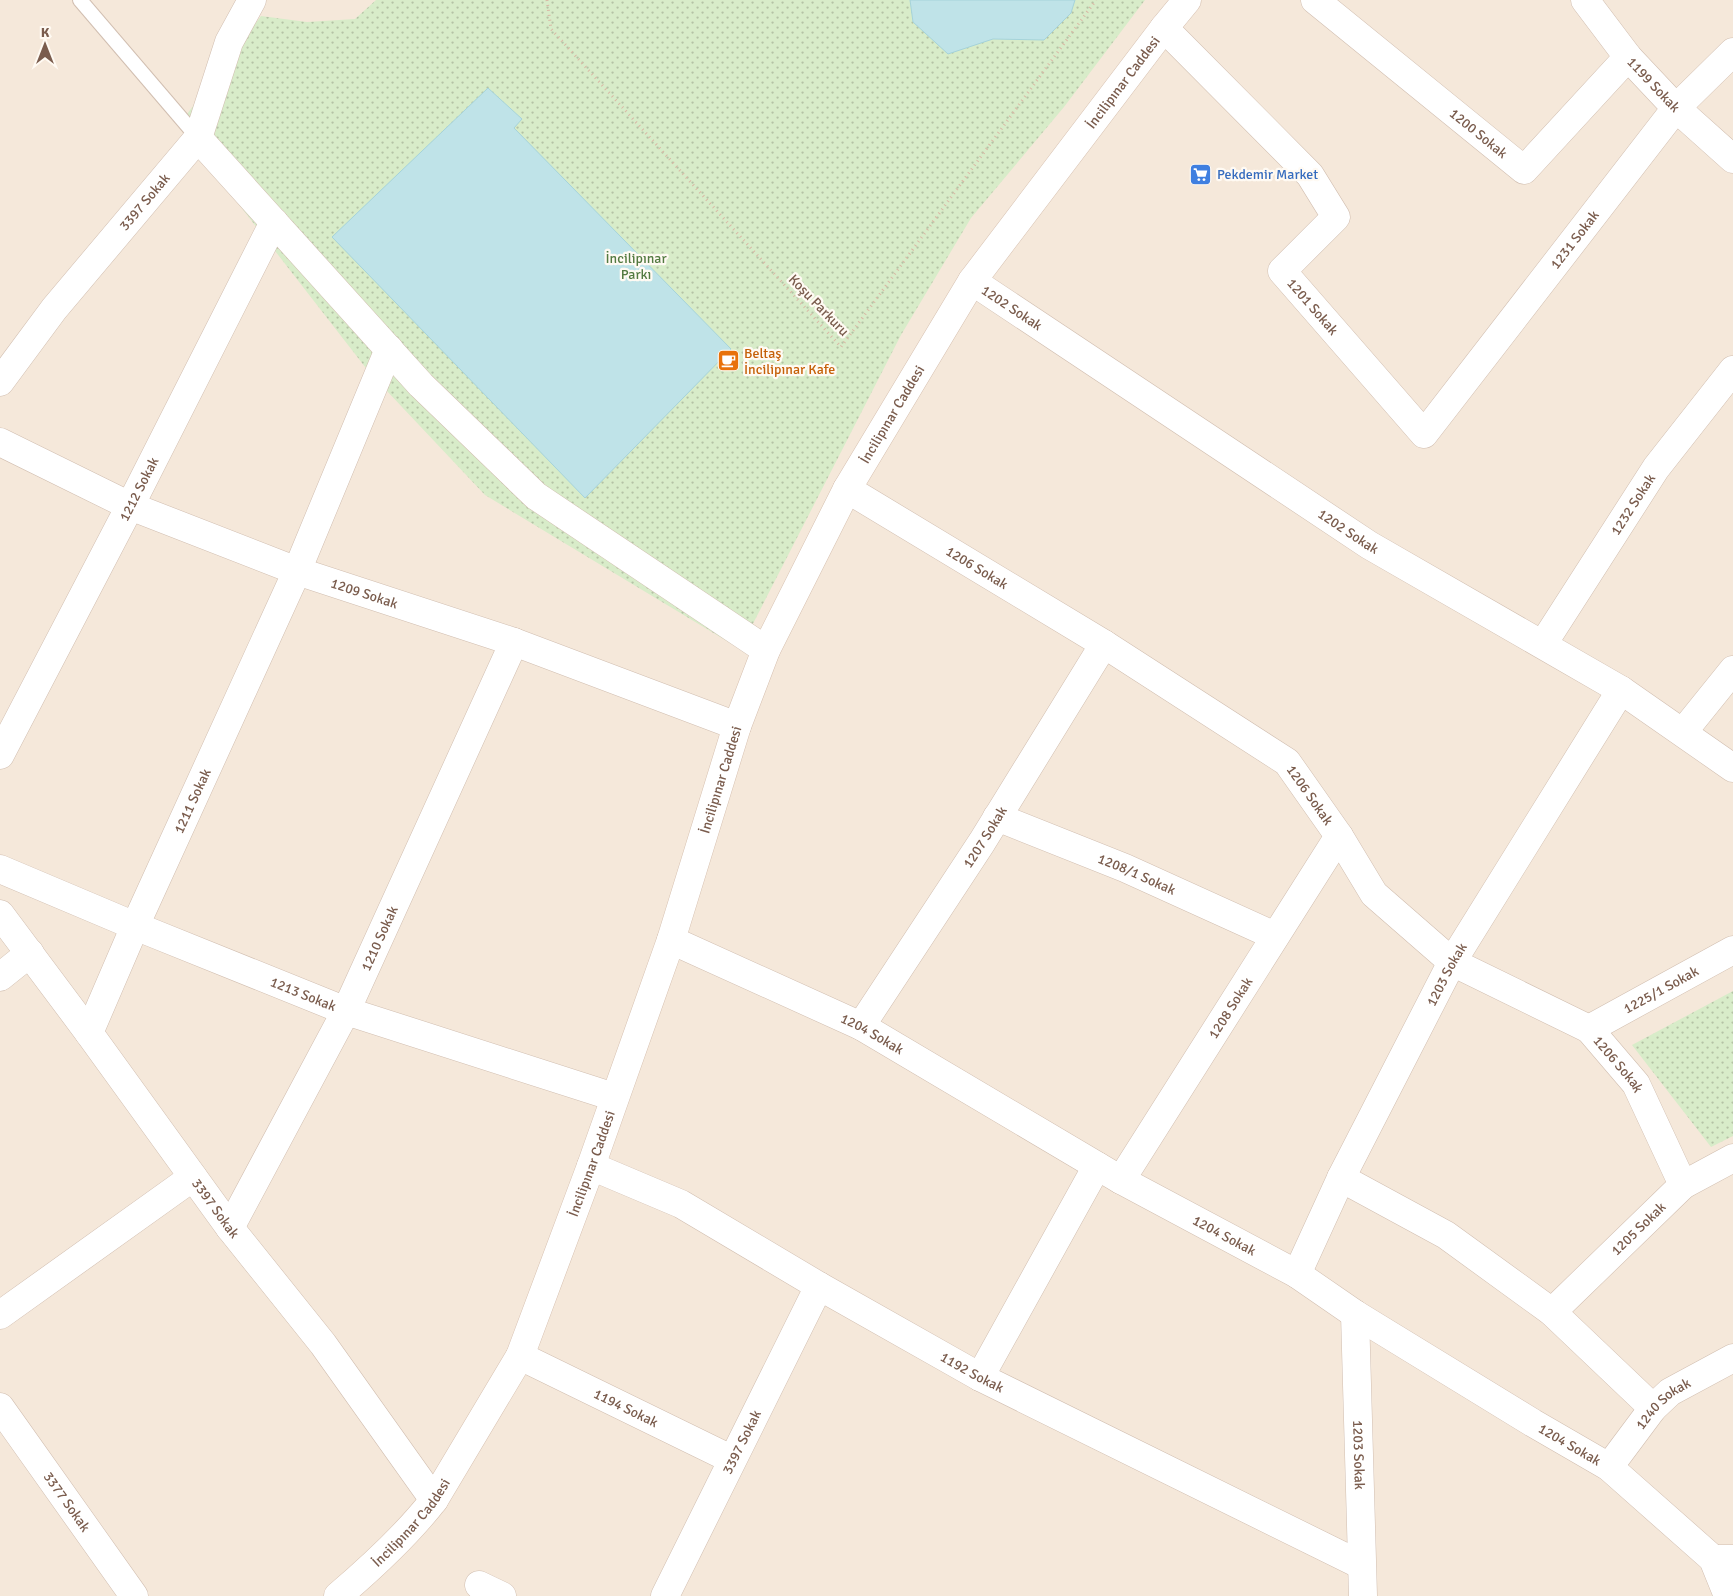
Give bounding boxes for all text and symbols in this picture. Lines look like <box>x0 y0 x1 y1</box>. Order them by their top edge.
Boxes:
north arrow <box>20 20 70 70</box>
text: K <box>41 24 50 41</box>
street label: İncilipınar Caddesi <box>1083 33 1164 132</box>
street label: 1199 Sokak <box>1623 54 1683 116</box>
street label: 1200 Sokak <box>1446 105 1511 162</box>
supermarket icon: Pekdemir Market <box>1189 162 1213 186</box>
place label: Pekdemir Market <box>1217 166 1318 183</box>
street label: 3397 Sokak <box>116 170 174 234</box>
street label: 1231 Sokak <box>1547 207 1603 272</box>
park label: İncilipınar Parkı <box>605 250 667 283</box>
street label: Koşu Parkuru <box>785 271 852 340</box>
street label: 1201 Sokak <box>1283 275 1342 339</box>
street label: 1202 Sokak <box>978 282 1045 334</box>
place label: Beltaş İncilipınar Kafe <box>744 345 835 378</box>
cafe icon: Beltaş İncilipınar Kafe <box>716 349 740 373</box>
street label: İncilipınar Caddesi <box>856 362 928 467</box>
street label: 1212 Sokak <box>116 454 162 524</box>
street label: 1232 Sokak <box>1607 471 1659 538</box>
street label: 1202 Sokak <box>1314 505 1382 558</box>
street label: 1206 Sokak <box>943 543 1011 593</box>
street label: 1209 Sokak <box>329 575 400 612</box>
street label: İncilipınar Caddesi <box>696 724 745 836</box>
street label: 1206 Sokak <box>1283 762 1337 828</box>
street label: 1211 Sokak <box>170 766 215 836</box>
street label: 1207 Sokak <box>959 803 1011 871</box>
street label: 1208/1 Sokak <box>1095 850 1178 899</box>
street label: 1210 Sokak <box>357 903 402 974</box>
street label: 1203 Sokak <box>1423 940 1471 1009</box>
street label: 1225/1 Sokak <box>1621 963 1702 1017</box>
street label: 1213 Sokak <box>268 973 339 1015</box>
street label: 1208 Sokak <box>1205 974 1256 1042</box>
street label: 1204 Sokak <box>838 1010 907 1058</box>
street label: 1206 Sokak <box>1589 1032 1647 1095</box>
street label: İncilipınar Caddesi <box>565 1108 619 1219</box>
street label: 3397 Sokak <box>188 1175 243 1242</box>
street label: 1205 Sokak <box>1608 1199 1669 1259</box>
street label: 1204 Sokak <box>1190 1212 1259 1260</box>
street label: 1192 Sokak <box>937 1348 1007 1396</box>
street label: 1240 Sokak <box>1632 1375 1693 1433</box>
street label: 1194 Sokak <box>591 1385 661 1431</box>
street label: 3397 Sokak <box>719 1407 765 1477</box>
street label: 1203 Sokak <box>1349 1420 1368 1490</box>
street label: 1204 Sokak <box>1535 1420 1604 1470</box>
street label: 3377 Sokak <box>40 1469 94 1535</box>
street label: İncilipınar Caddesi <box>369 1475 454 1571</box>

